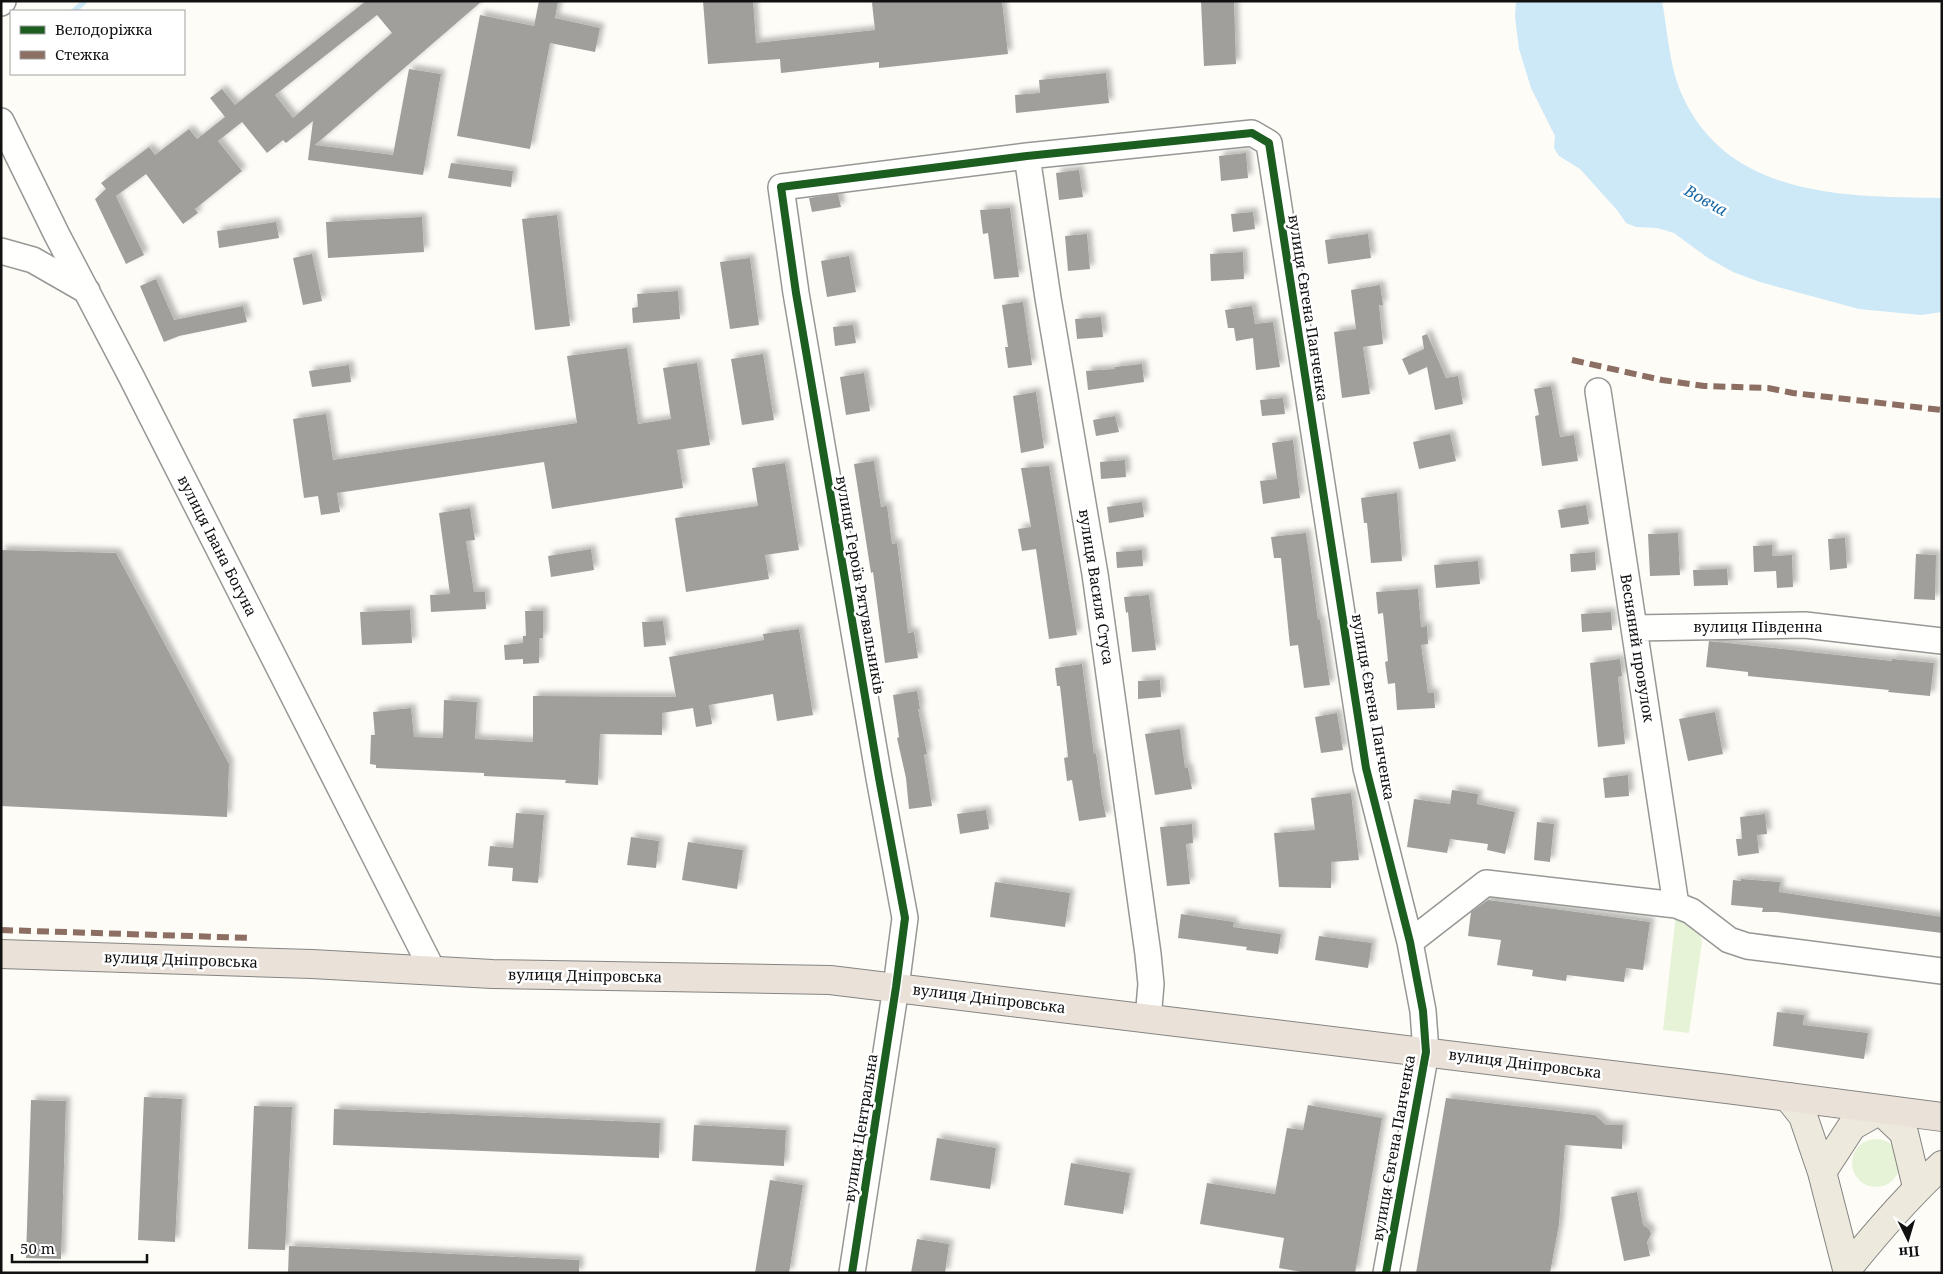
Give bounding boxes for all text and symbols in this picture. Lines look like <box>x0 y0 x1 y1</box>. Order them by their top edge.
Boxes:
legend <box>10 10 185 75</box>
text: Велодоріжка <box>55 19 153 39</box>
text: Стежка <box>55 44 110 64</box>
water label: Вовча <box>1680 179 1731 221</box>
street label: вулиця Євгена Панченка <box>1284 213 1334 403</box>
street label: вулиця Івана Богуна <box>174 472 262 620</box>
street label: вулиця Героїв Рятувальників <box>832 474 890 696</box>
street label: вулиця Василя Стуса <box>1075 507 1119 666</box>
street label: Весняний провулок <box>1616 572 1660 723</box>
street label: вулиця Євгена Панченка <box>1348 612 1400 802</box>
street label: вулиця Південна <box>1693 616 1823 636</box>
street label: вулиця Дніпровська <box>104 946 258 972</box>
street label: вулиця Дніпровська <box>508 964 662 986</box>
street label: вулиця Дніпровська <box>911 979 1067 1017</box>
street label: вулиця Дніпровська <box>1447 1044 1603 1082</box>
street label: вулиця Центральна <box>838 1052 882 1204</box>
street label: вулиця Євгена Панченка <box>1367 1053 1419 1243</box>
north arrow <box>1883 1214 1933 1264</box>
scale bar <box>12 1232 148 1264</box>
text: 50 m <box>20 1238 55 1258</box>
text: Пн <box>1897 1242 1920 1263</box>

